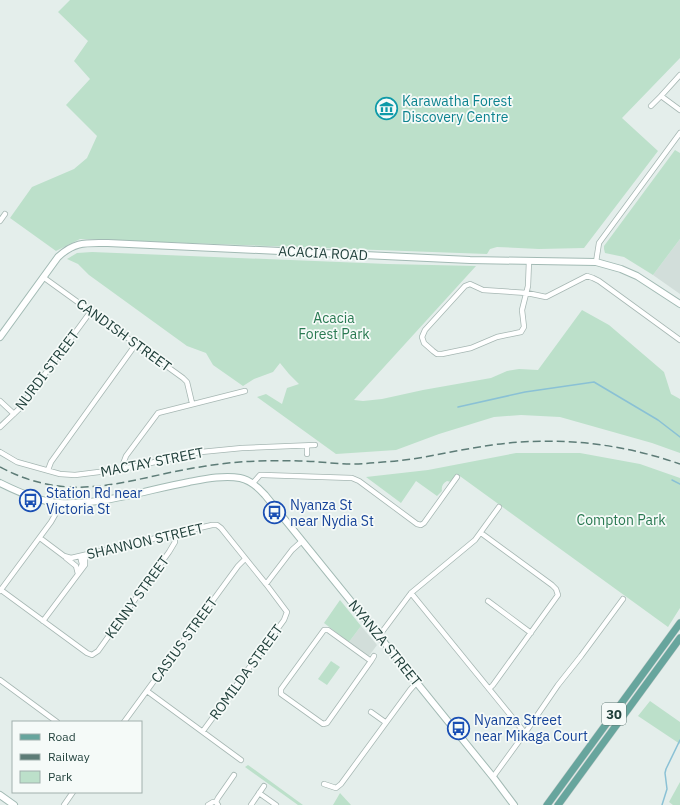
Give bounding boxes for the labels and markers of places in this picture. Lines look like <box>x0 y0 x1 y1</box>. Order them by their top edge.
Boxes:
place label: Karawatha Forest Discovery Centre <box>402 92 512 126</box>
museum icon: Karawatha Forest Discovery Centre <box>374 96 400 122</box>
place label: Station Rd near Victoria St <box>46 484 142 518</box>
bus stop icon: Station Rd near Victoria St <box>18 488 44 514</box>
place label: Nyanza St near Nydia St <box>290 496 374 530</box>
bus stop icon: Nyanza St near Nydia St <box>261 500 287 526</box>
place label: Nyanza Street near Mikaga Court <box>474 711 588 745</box>
bus stop icon: Nyanza Street near Mikaga Court <box>445 715 471 741</box>

